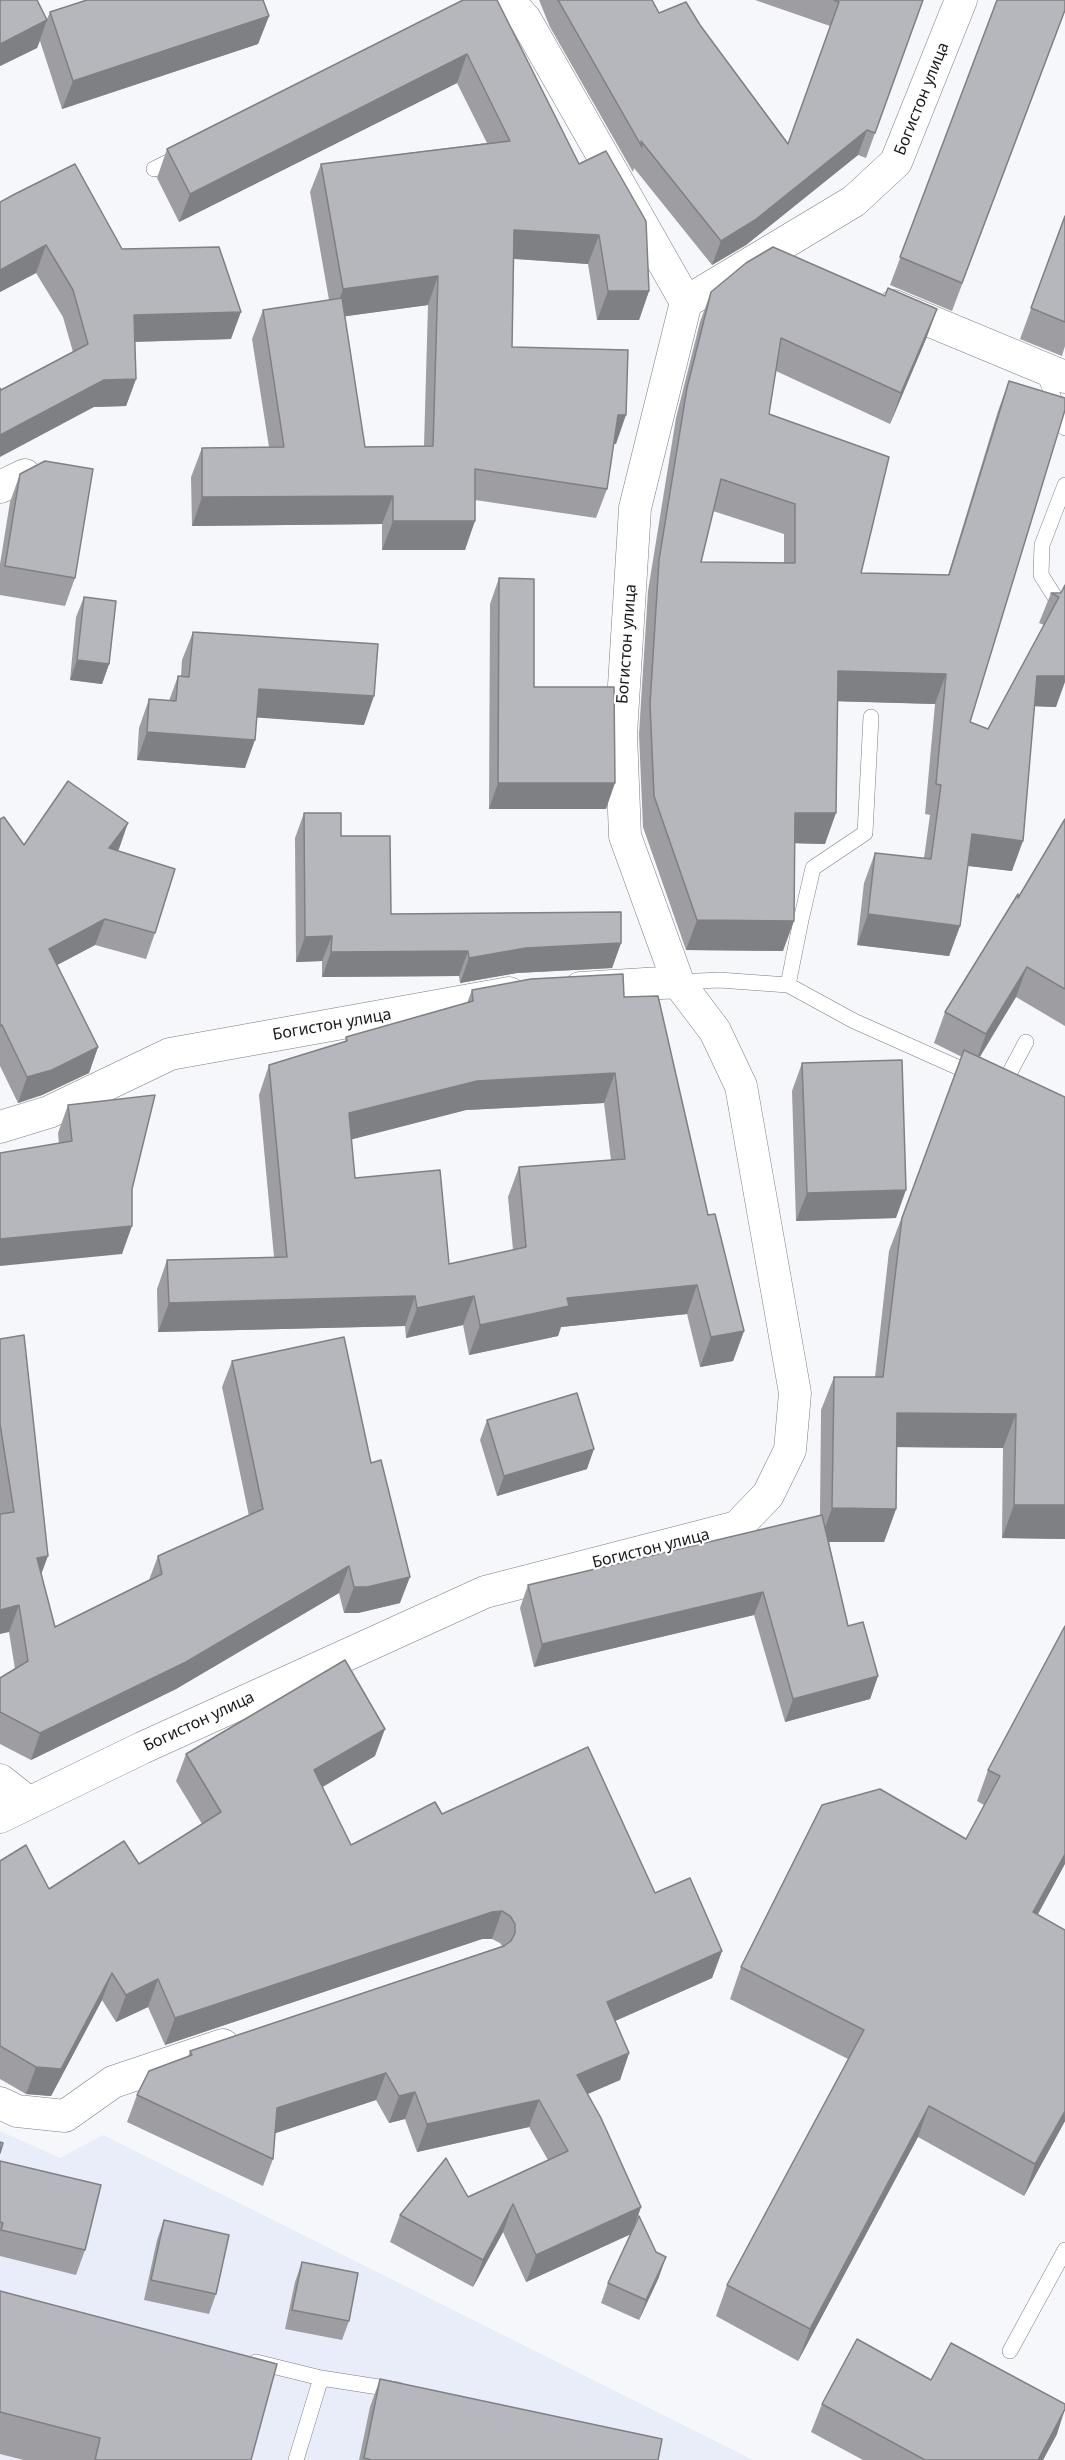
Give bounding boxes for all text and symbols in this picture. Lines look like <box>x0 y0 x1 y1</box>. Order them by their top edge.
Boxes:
street label: Богистон улица <box>891 40 953 158</box>
street label: Богистон улица <box>613 583 641 705</box>
street label: Богистон улица <box>271 1005 393 1045</box>
street label: Богистон улица <box>590 1525 712 1573</box>
street label: Богистон улица <box>140 1688 258 1756</box>

